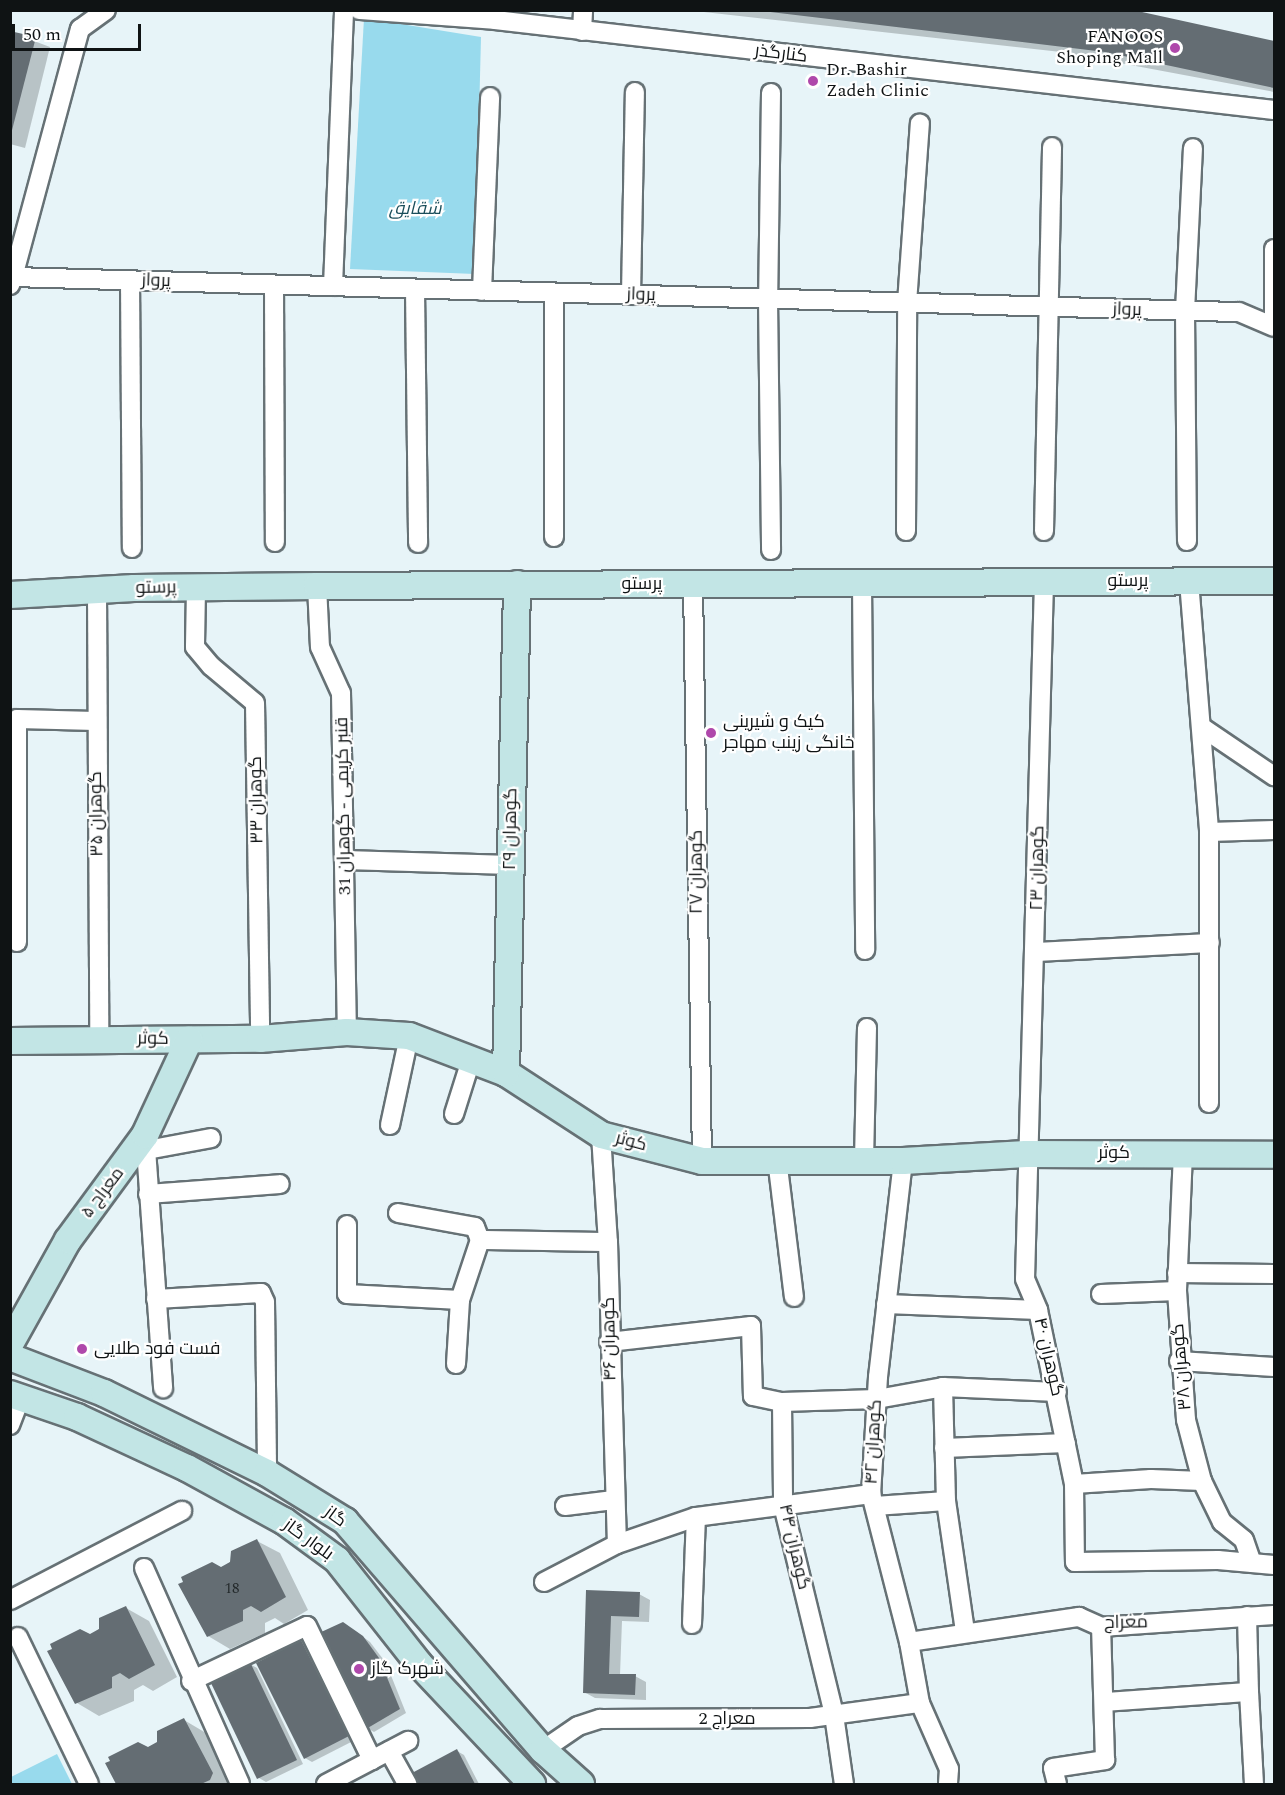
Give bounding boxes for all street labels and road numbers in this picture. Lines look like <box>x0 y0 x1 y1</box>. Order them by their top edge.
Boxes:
street label: کنارگذر <box>753 40 809 68</box>
street label: پرواز <box>141 270 171 292</box>
street label: پرواز <box>626 284 656 306</box>
street label: پرواز <box>1112 299 1142 321</box>
street label: پرستو <box>1108 570 1148 592</box>
street label: پرستو <box>622 573 662 595</box>
street label: پرستو <box>135 577 177 599</box>
street label: قنبر کریمی - گوهران 31 <box>332 717 356 895</box>
street label: گوهران ۳۳ <box>245 756 269 844</box>
street label: گوهران ۳۵ <box>85 771 109 857</box>
street label: گوهران ۲۹ <box>499 788 523 870</box>
street label: گوهران ۲۳ <box>1026 825 1050 911</box>
street label: گوهران ۲۷ <box>686 830 708 914</box>
street label: کوثر <box>137 1028 169 1050</box>
street label: کوثر <box>613 1127 649 1157</box>
street label: کوثر <box>1098 1142 1130 1164</box>
street label: معراج ۵ <box>77 1163 129 1223</box>
street label: گوهران ۴۶ <box>598 1297 622 1381</box>
street label: گوهران ۴۰ <box>1028 1316 1068 1398</box>
street label: گوهران ۳۸ <box>1167 1323 1197 1411</box>
street label: گوهران ۴۲ <box>861 1399 887 1485</box>
street label: گاز <box>320 1502 350 1532</box>
street label: گوهران ۴۴ <box>774 1502 814 1592</box>
street label: بلوار گاز <box>279 1515 337 1565</box>
street label: معراج <box>1104 1612 1148 1634</box>
street label: معراج 2 <box>698 1708 756 1730</box>

